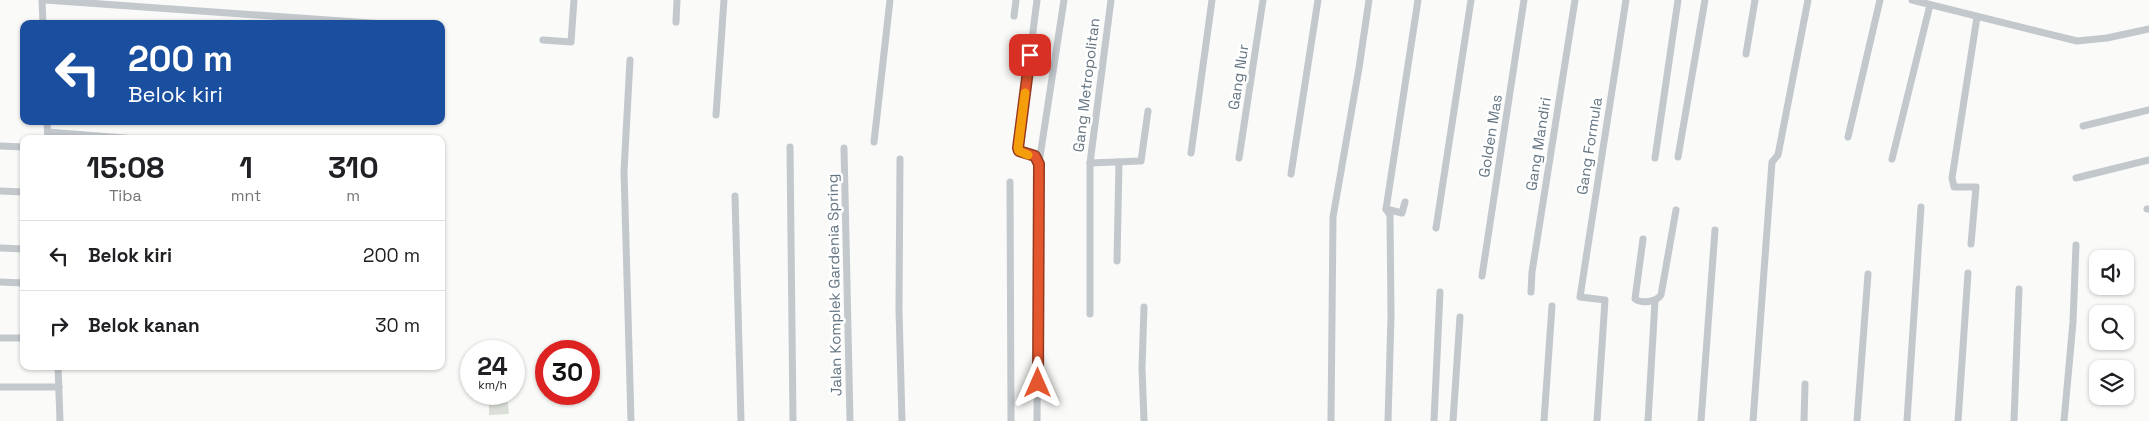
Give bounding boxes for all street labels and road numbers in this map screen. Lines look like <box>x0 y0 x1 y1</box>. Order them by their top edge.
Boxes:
street label: Gang Metropolitan <box>1068 17 1104 153</box>
street label: Gang Nur <box>1223 43 1253 111</box>
street label: Golden Mas <box>1474 93 1506 179</box>
street label: Gang Mandiri <box>1521 96 1555 192</box>
street label: Gang Formula <box>1572 96 1606 196</box>
street label: Jalan Komplek Gardenia Spring <box>823 174 845 396</box>

